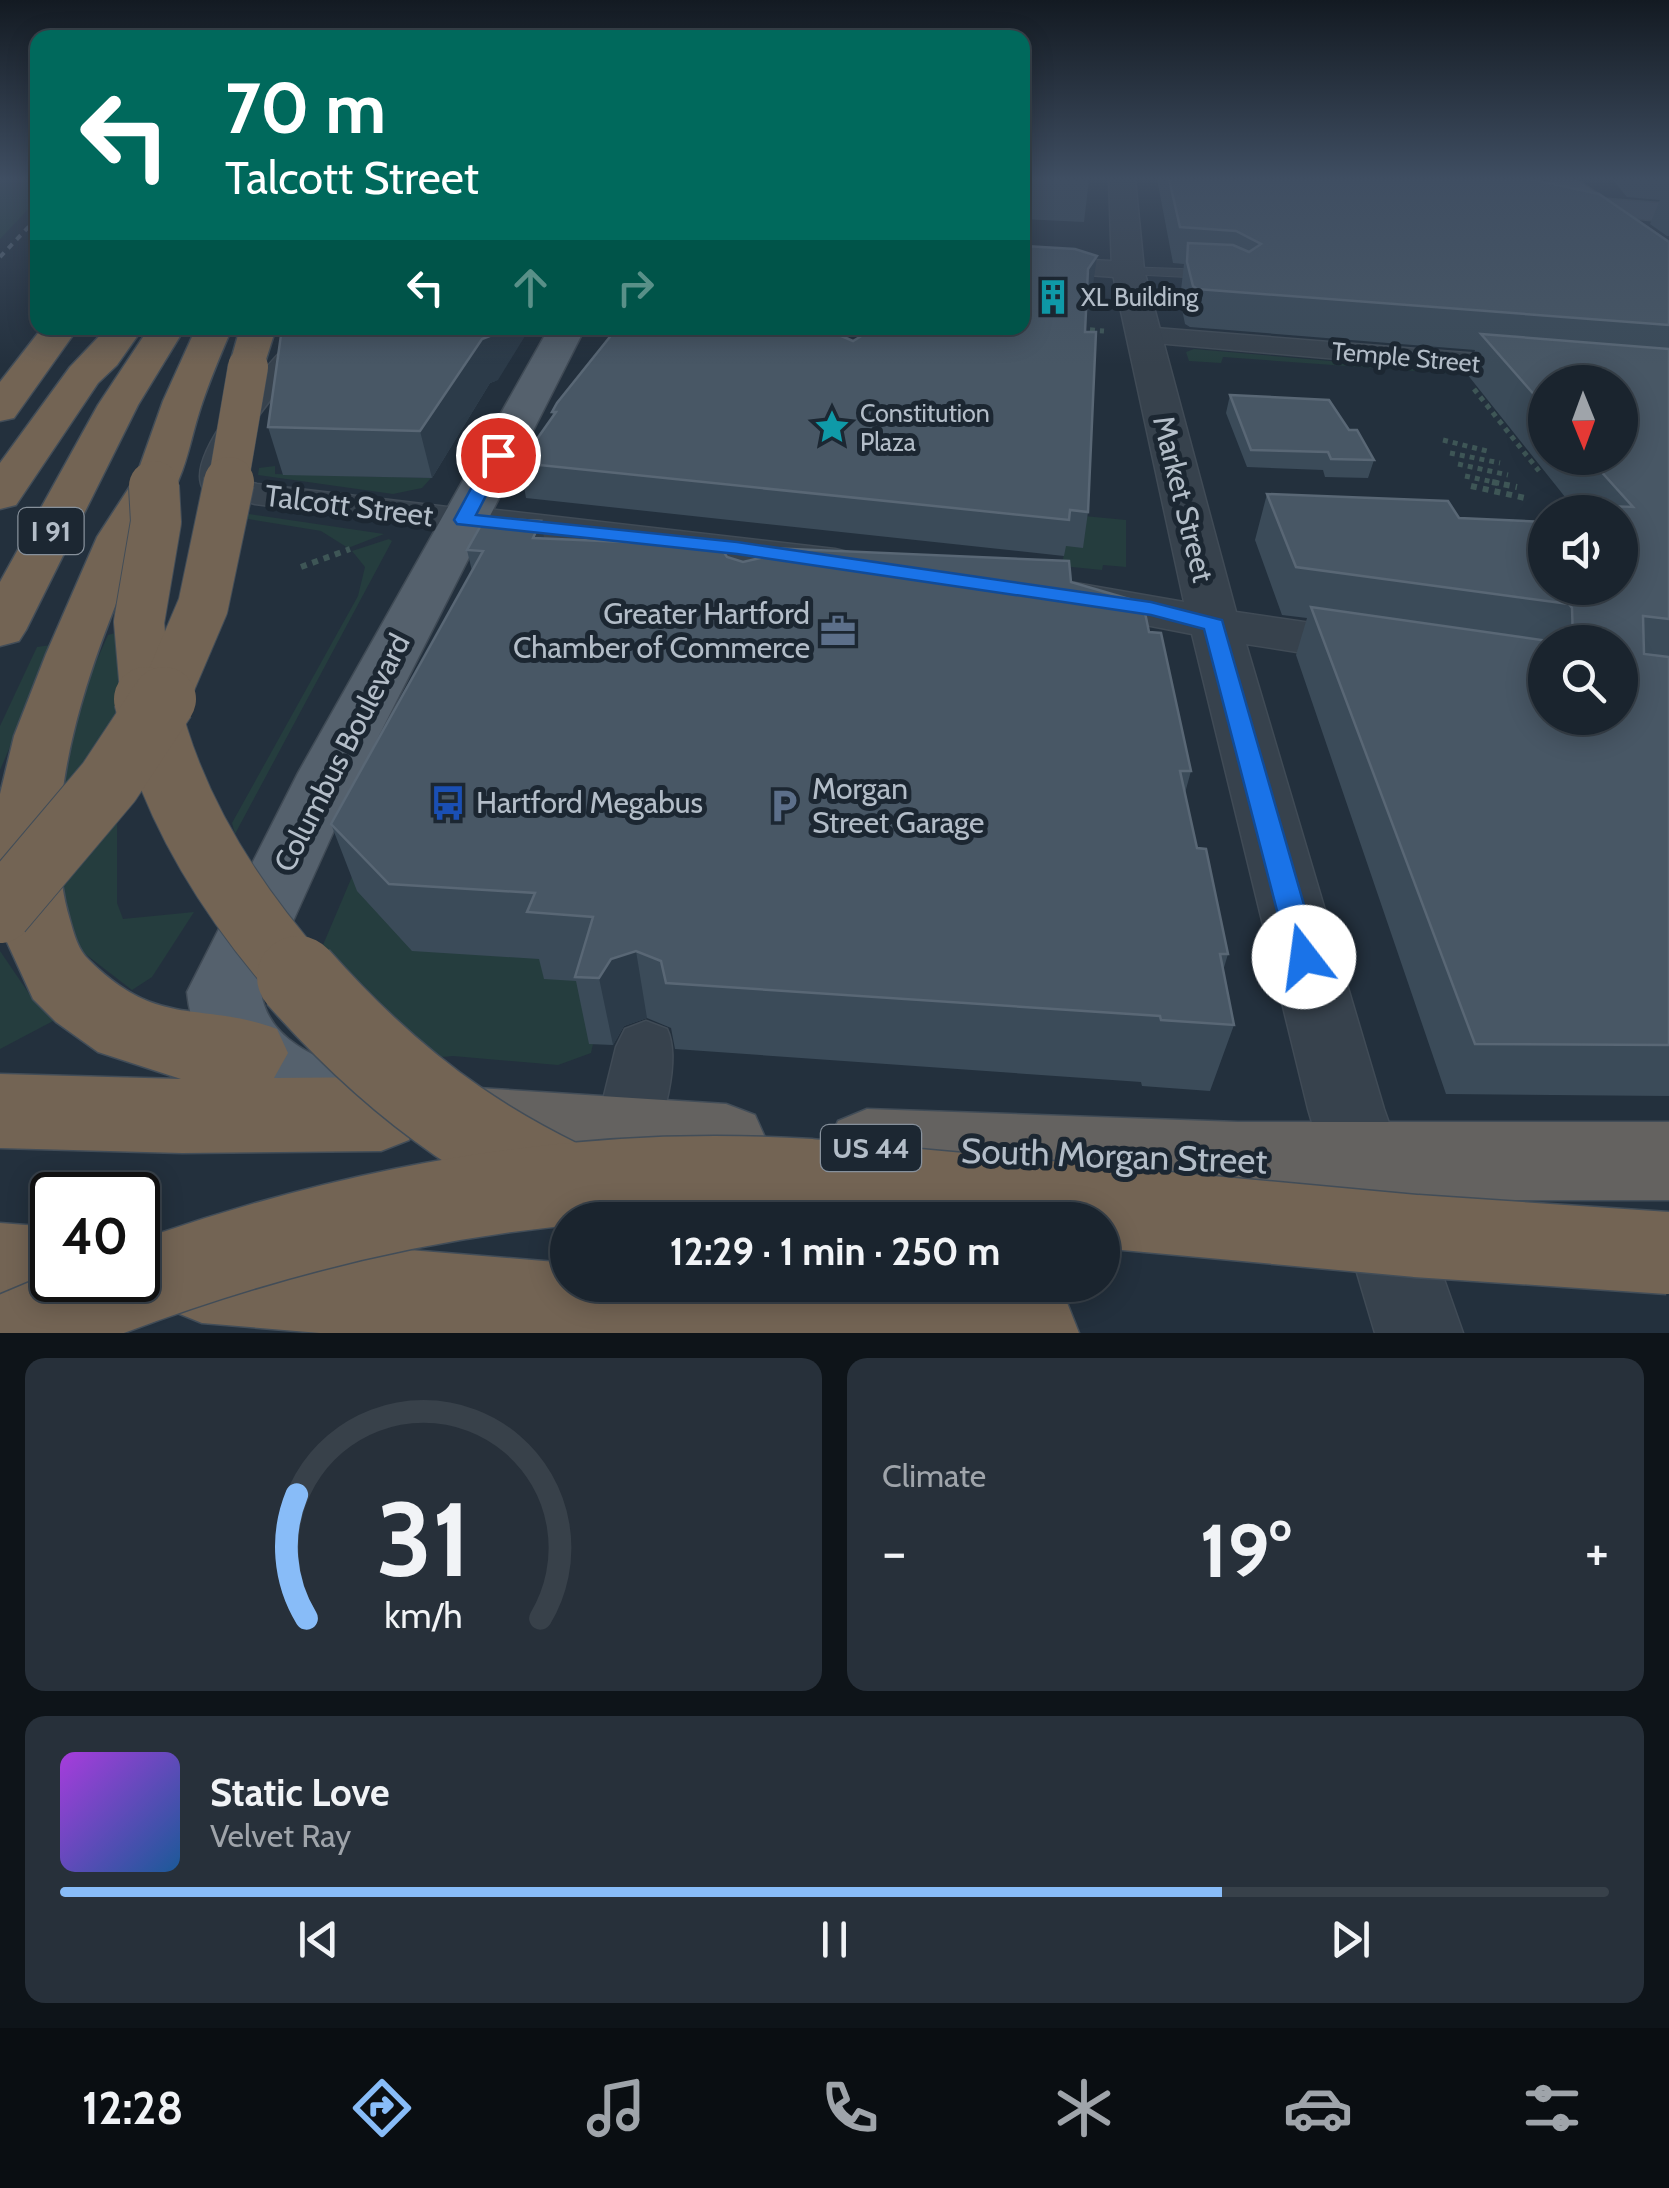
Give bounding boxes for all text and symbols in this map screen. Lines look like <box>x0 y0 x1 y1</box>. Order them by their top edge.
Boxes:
text: 70 m <box>225 65 386 151</box>
icon: left <box>60 70 190 200</box>
text: Talcott Street <box>225 151 479 205</box>
icon: left <box>398 260 453 315</box>
icon: ahead <box>503 260 558 315</box>
icon: right <box>608 260 663 315</box>
building icon: XL Building <box>1034 278 1072 316</box>
place label: XL Building <box>1081 282 1199 312</box>
street label: Temple Street <box>1331 336 1482 378</box>
north arrow <box>1528 365 1638 475</box>
map controls <box>1528 365 1638 735</box>
place label: Constitution Plaza <box>860 398 990 457</box>
place icon: Constitution Plaza <box>813 408 851 446</box>
street label: Market Street <box>1145 412 1222 586</box>
pin <box>456 413 541 498</box>
icon: arrive <box>471 428 526 483</box>
street label: Talcott Street <box>263 477 435 534</box>
button: sound <box>1528 495 1638 605</box>
road number: I 91 <box>18 508 84 554</box>
place label: Greater Hartford Chamber of Commerce <box>513 595 810 666</box>
office icon: Greater Hartford Chamber of Commerce <box>819 612 857 650</box>
button: search <box>1528 625 1638 735</box>
street label: Columbus Boulevard <box>266 628 418 878</box>
place label: Morgan Street Garage <box>812 770 984 841</box>
bus stop icon: Hartford Megabus <box>429 784 467 822</box>
place label: Hartford Megabus <box>476 784 703 821</box>
parking icon: Morgan Street Garage <box>765 787 803 825</box>
position arrow <box>1252 905 1356 1009</box>
road number: US 44 <box>821 1125 921 1171</box>
street label: South Morgan Street <box>960 1129 1268 1182</box>
speed limit sign: 40 <box>30 1172 160 1302</box>
text: 12:29 · 1 min · 250 m <box>670 1228 1000 1275</box>
text: Climate <box>882 1456 986 1495</box>
text: 31 <box>376 1476 471 1602</box>
text: 19° <box>1200 1505 1291 1596</box>
text: − <box>882 1518 906 1585</box>
text: + <box>1585 1518 1609 1585</box>
text: km/h <box>384 1594 463 1637</box>
text: Static Love <box>210 1769 389 1816</box>
text: Velvet Ray <box>210 1816 351 1855</box>
icon: previous <box>291 1912 346 1967</box>
icon: pause <box>807 1912 862 1967</box>
icon: next <box>1323 1912 1378 1967</box>
icon: directions <box>347 2073 417 2143</box>
icon: music <box>581 2073 651 2143</box>
icon: phone <box>815 2073 885 2143</box>
icon: climate <box>1049 2073 1119 2143</box>
icon: car <box>1283 2073 1353 2143</box>
icon: filters <box>1517 2073 1587 2143</box>
text: 12:28 <box>82 2081 183 2135</box>

